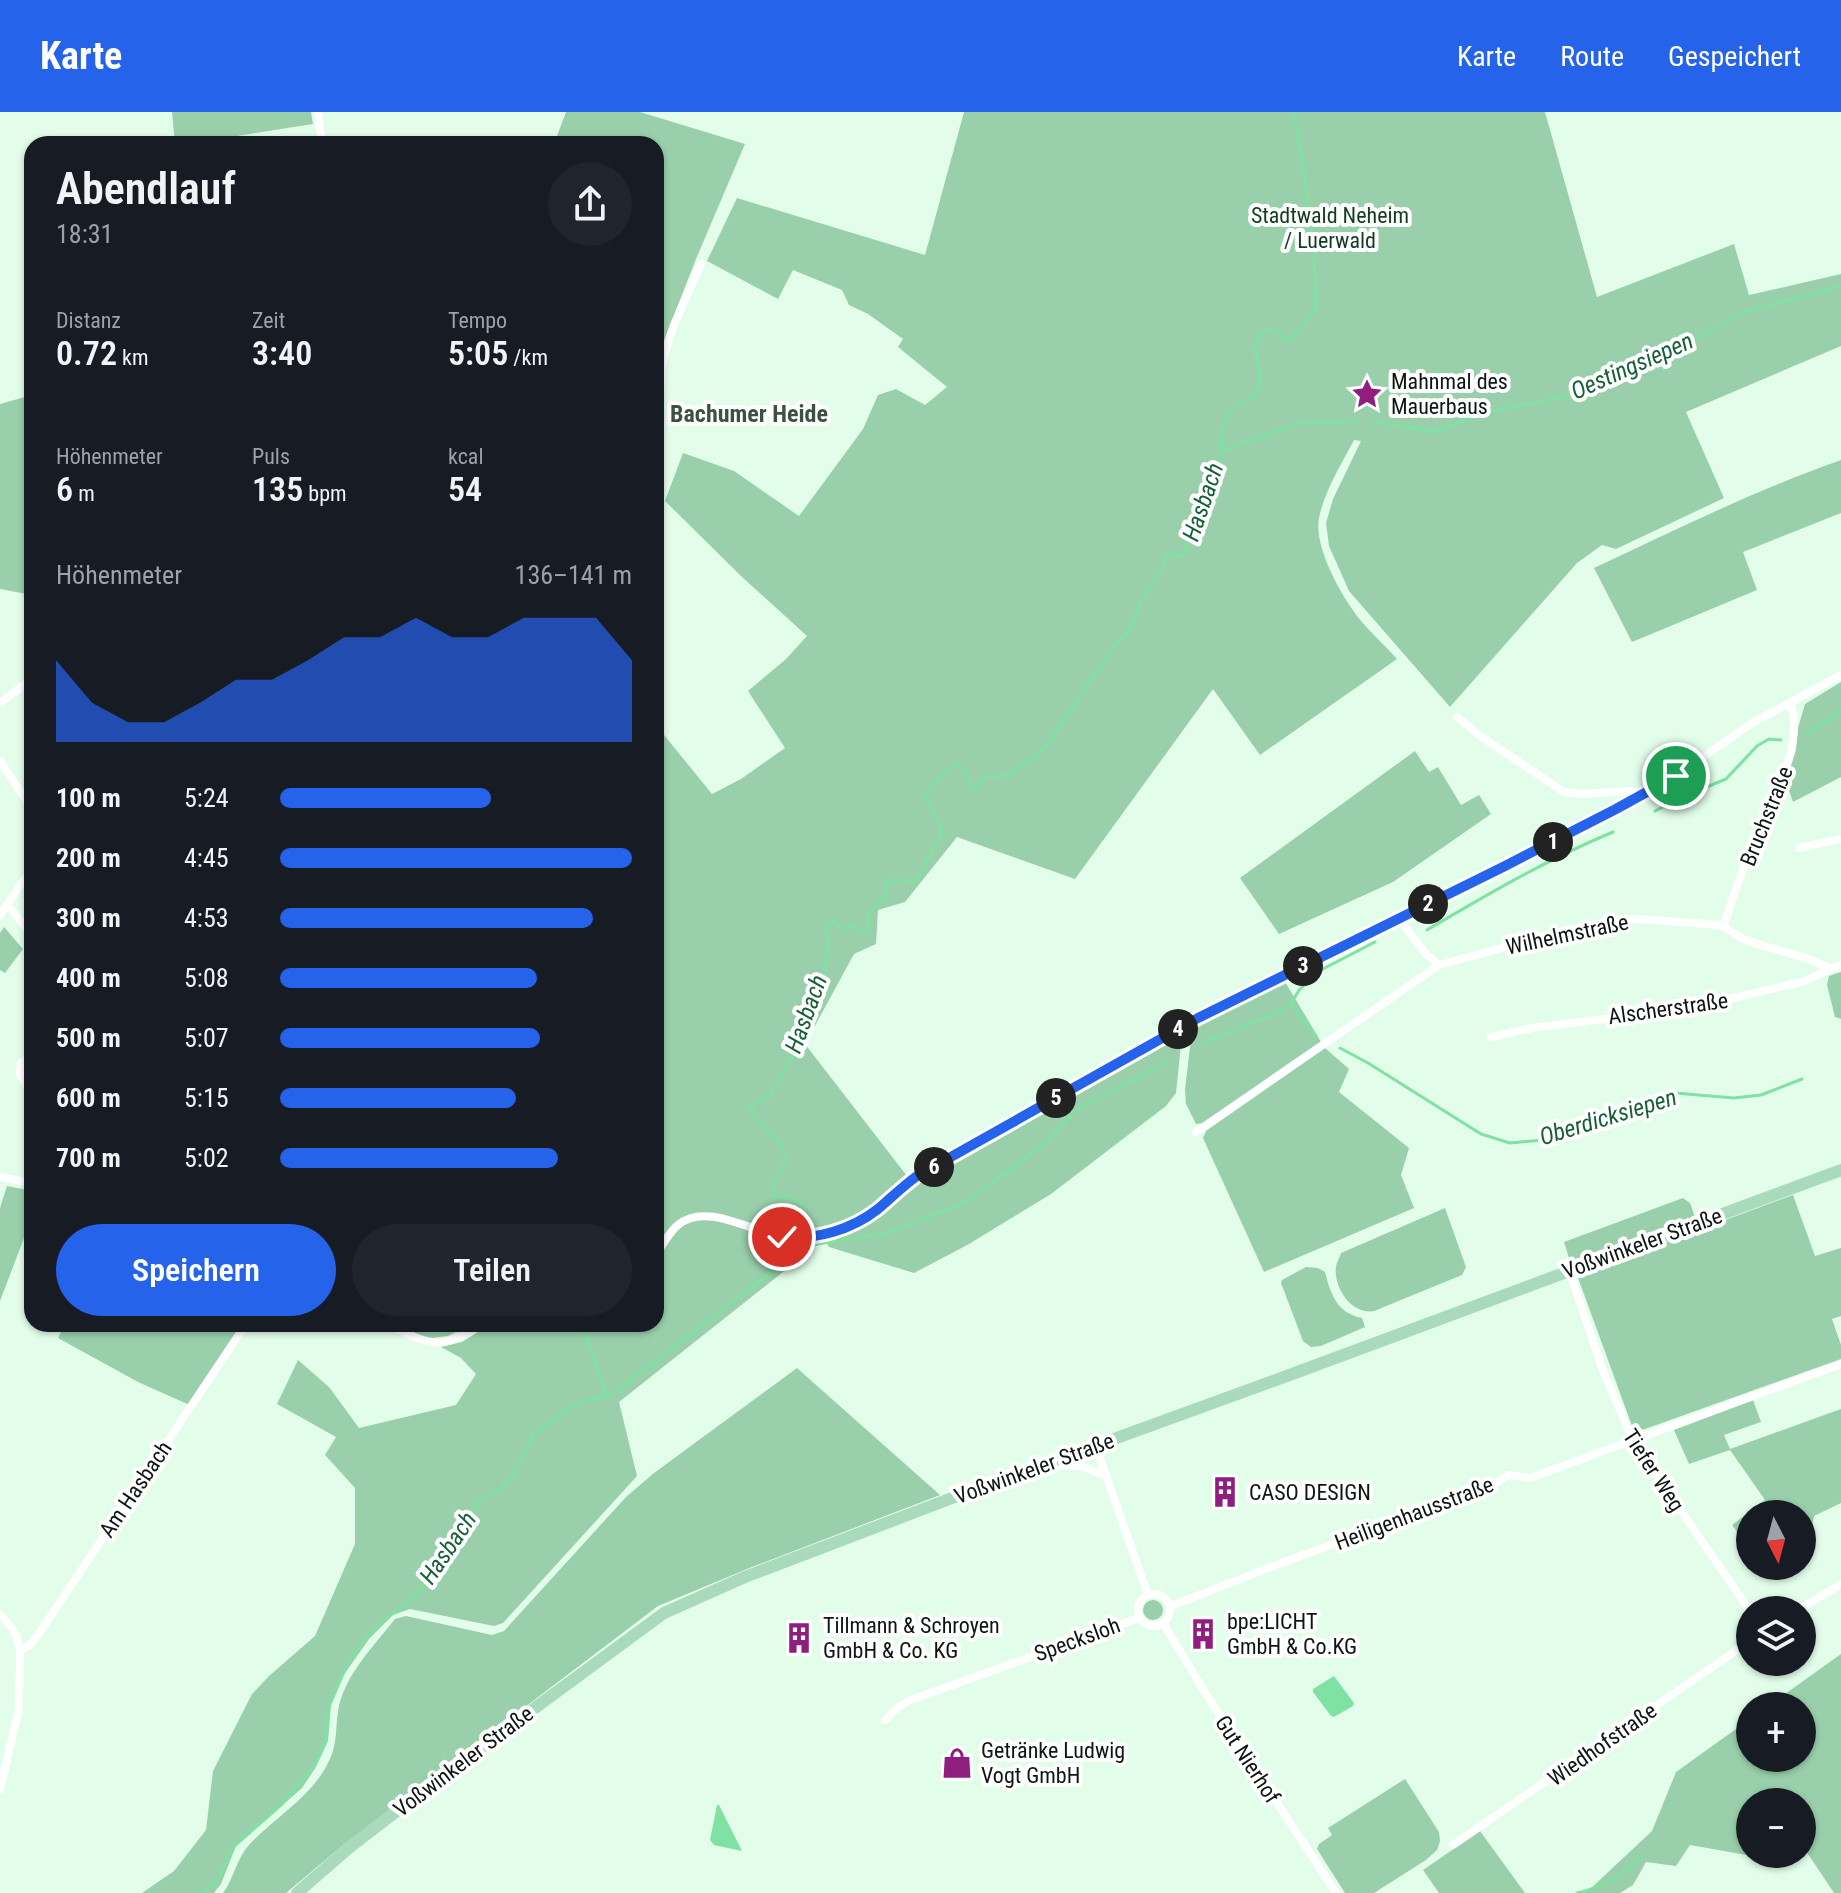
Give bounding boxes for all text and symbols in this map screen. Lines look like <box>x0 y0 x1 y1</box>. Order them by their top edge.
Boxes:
text: Karte <box>40 34 122 78</box>
text: Karte <box>1457 40 1516 73</box>
text: Route <box>1560 40 1624 73</box>
text: Gespeichert <box>1668 40 1801 73</box>
button: share <box>548 162 632 246</box>
text: Abendlauf <box>56 163 236 215</box>
park label: Stadtwald Neheim / Luerwald <box>1251 203 1409 253</box>
text: 18:31 <box>56 219 113 249</box>
text: Distanz <box>56 308 121 333</box>
text: Zeit <box>252 308 285 333</box>
text: Tempo <box>448 308 507 333</box>
water label: Oestingsiepen <box>1566 327 1698 405</box>
text: 0.72 <box>56 333 117 373</box>
text: 3:40 <box>252 333 312 373</box>
text: 5:05 <box>448 333 508 373</box>
text: km <box>117 345 149 370</box>
text: /km <box>508 345 548 370</box>
place label: Mahnmal des Mauerbaus <box>1391 369 1508 419</box>
place icon: Mahnmal des Mauerbaus <box>1350 377 1384 411</box>
district label: Bachumer Heide <box>670 400 828 428</box>
text: Höhenmeter <box>56 444 163 469</box>
text: Puls <box>252 444 290 469</box>
text: kcal <box>448 444 483 469</box>
water label: Hasbach <box>1177 459 1229 545</box>
text: 6 <box>56 469 73 509</box>
text: 135 <box>252 469 303 509</box>
text: 54 <box>448 469 482 509</box>
text: m <box>73 481 95 506</box>
text: bpm <box>303 481 347 506</box>
text: Höhenmeter <box>56 560 182 590</box>
text: 136–141 m <box>515 560 632 590</box>
pin <box>1642 742 1710 810</box>
icon: arrive <box>1654 754 1698 798</box>
street label: Bruchstraße <box>1735 763 1798 870</box>
text: 100 m <box>56 783 121 813</box>
text: 5:24 <box>184 783 229 813</box>
pin: 1 <box>1533 822 1573 862</box>
text: 1 <box>1547 829 1559 854</box>
text: 200 m <box>56 843 121 873</box>
text: 4:45 <box>184 843 229 873</box>
pin: 2 <box>1408 884 1448 924</box>
text: 2 <box>1422 891 1434 916</box>
text: 300 m <box>56 903 121 933</box>
text: 4:53 <box>184 903 229 933</box>
street label: Wilhelmstraße <box>1504 909 1631 960</box>
pin: 3 <box>1283 946 1323 986</box>
text: 3 <box>1297 953 1309 978</box>
text: 400 m <box>56 963 121 993</box>
text: 5:08 <box>184 963 229 993</box>
water label: Hasbach <box>779 971 833 1057</box>
street label: Alscherstraße <box>1607 988 1730 1029</box>
pin: 4 <box>1158 1009 1198 1049</box>
text: 4 <box>1172 1016 1184 1041</box>
text: 500 m <box>56 1023 121 1053</box>
text: 5:07 <box>184 1023 229 1053</box>
pin: 5 <box>1036 1078 1076 1118</box>
text: 600 m <box>56 1083 121 1113</box>
text: 5:15 <box>184 1083 229 1113</box>
water label: Oberdicksiepen <box>1536 1083 1680 1151</box>
text: 5 <box>1050 1085 1062 1110</box>
text: 700 m <box>56 1143 121 1173</box>
text: 5:02 <box>184 1143 229 1173</box>
pin: 6 <box>914 1147 954 1187</box>
text: 6 <box>928 1154 940 1179</box>
pin <box>748 1203 816 1271</box>
street label: Voßwinkeler Straße <box>1559 1203 1725 1284</box>
icon: check <box>760 1215 804 1259</box>
button: Speichern <box>56 1224 336 1316</box>
button: Teilen <box>352 1224 632 1316</box>
street label: Tiefer Weg <box>1618 1424 1689 1516</box>
street label: Voßwinkeler Straße <box>951 1428 1117 1509</box>
street label: Am Hasbach <box>94 1436 177 1542</box>
street label: Heiligenhausstraße <box>1331 1472 1497 1555</box>
building icon: CASO DESIGN <box>1208 1475 1242 1509</box>
place label: CASO DESIGN <box>1249 1480 1371 1505</box>
north arrow <box>1736 1500 1816 1580</box>
map controls <box>1736 1500 1816 1868</box>
water label: Hasbach <box>414 1507 482 1589</box>
button: layers <box>1736 1596 1816 1676</box>
place label: bpe:LICHT GmbH & Co.KG <box>1227 1609 1357 1659</box>
street label: Specksloh <box>1031 1612 1123 1667</box>
place label: Tillmann & Schroyen GmbH & Co. KG <box>823 1613 1000 1663</box>
building icon: bpe:LICHT GmbH & Co.KG <box>1186 1617 1220 1651</box>
building icon: Tillmann & Schroyen GmbH & Co. KG <box>782 1621 816 1655</box>
button: + <box>1736 1692 1816 1772</box>
street label: Wiedhofstraße <box>1543 1698 1661 1791</box>
street label: Voßwinkeler Straße <box>389 1701 538 1822</box>
street label: Gut Nierhof <box>1210 1711 1285 1808</box>
place label: Getränke Ludwig Vogt GmbH <box>981 1738 1125 1788</box>
shop icon: Getränke Ludwig Vogt GmbH <box>940 1746 974 1780</box>
button: − <box>1736 1788 1816 1868</box>

